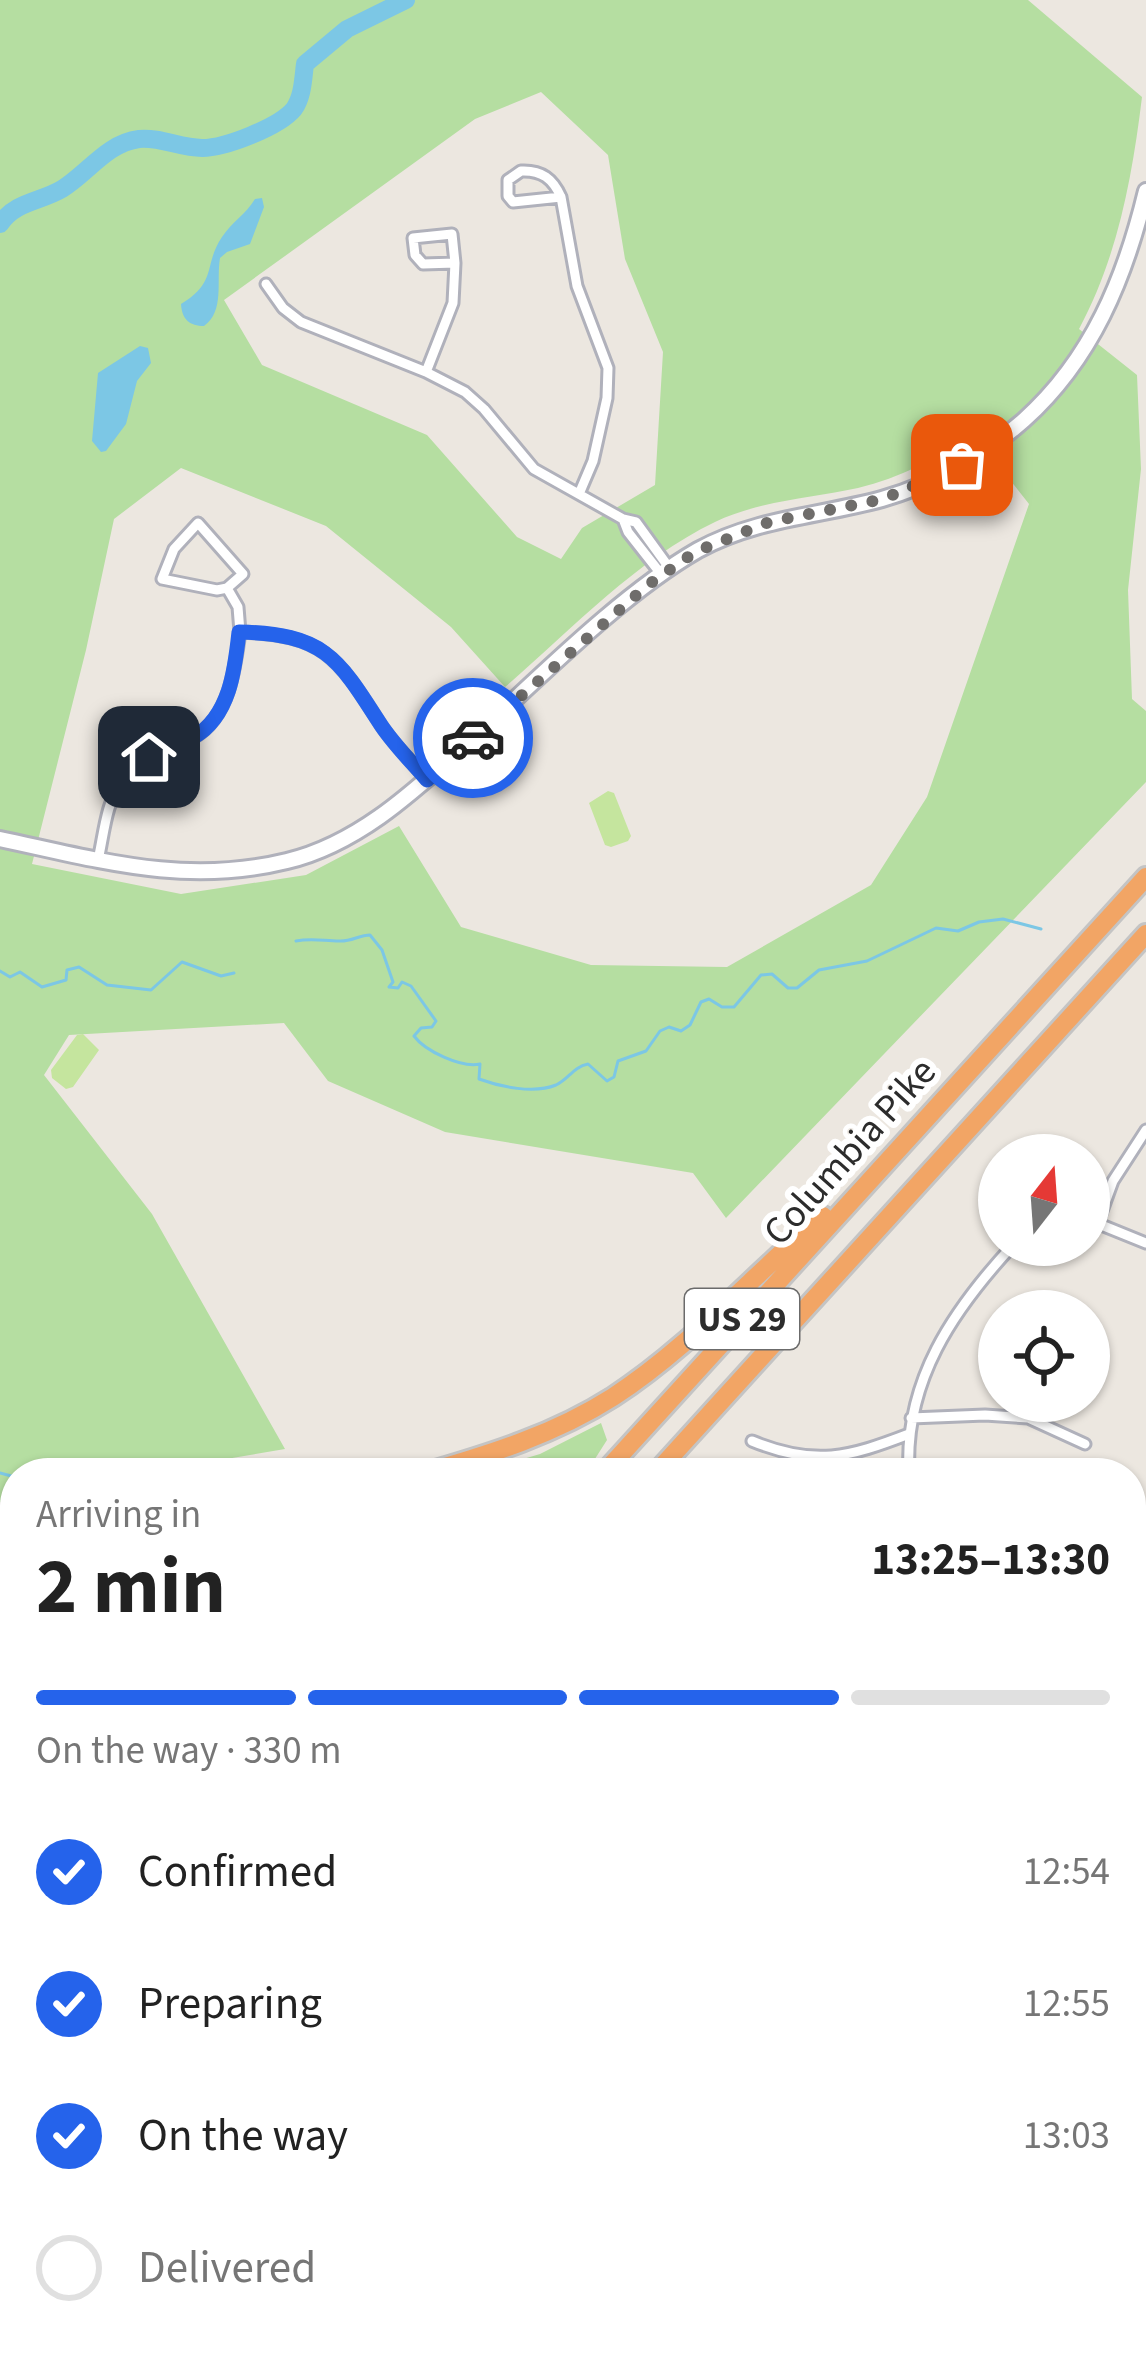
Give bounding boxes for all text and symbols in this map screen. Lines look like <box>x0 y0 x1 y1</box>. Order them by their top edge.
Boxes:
pin <box>911 414 1013 516</box>
icon: bag <box>929 432 995 498</box>
courier <box>413 678 533 798</box>
icon: car <box>440 705 506 771</box>
pin <box>98 706 200 808</box>
icon: home <box>116 724 182 790</box>
street label: Columbia Pike <box>751 1046 949 1258</box>
north arrow <box>978 1134 1110 1266</box>
map controls <box>978 1134 1110 1422</box>
road number: US 29 <box>685 1289 799 1349</box>
button: locate <box>978 1290 1110 1422</box>
text: Arriving in <box>36 1487 201 1543</box>
text: 13:25–13:30 <box>871 1528 1110 1592</box>
text: 2 min <box>36 1532 226 1643</box>
text: On the way · 330 m <box>36 1723 342 1779</box>
icon: check <box>36 1839 102 1905</box>
text: Confirmed <box>138 1840 337 1904</box>
text: 12:54 <box>1023 1844 1110 1900</box>
icon: check <box>36 1971 102 2037</box>
text: Preparing <box>138 1972 322 2036</box>
text: 12:55 <box>1023 1976 1110 2032</box>
icon: check <box>36 2103 102 2169</box>
text: On the way <box>138 2104 348 2168</box>
text: 13:03 <box>1023 2108 1110 2164</box>
text: Delivered <box>138 2236 316 2300</box>

